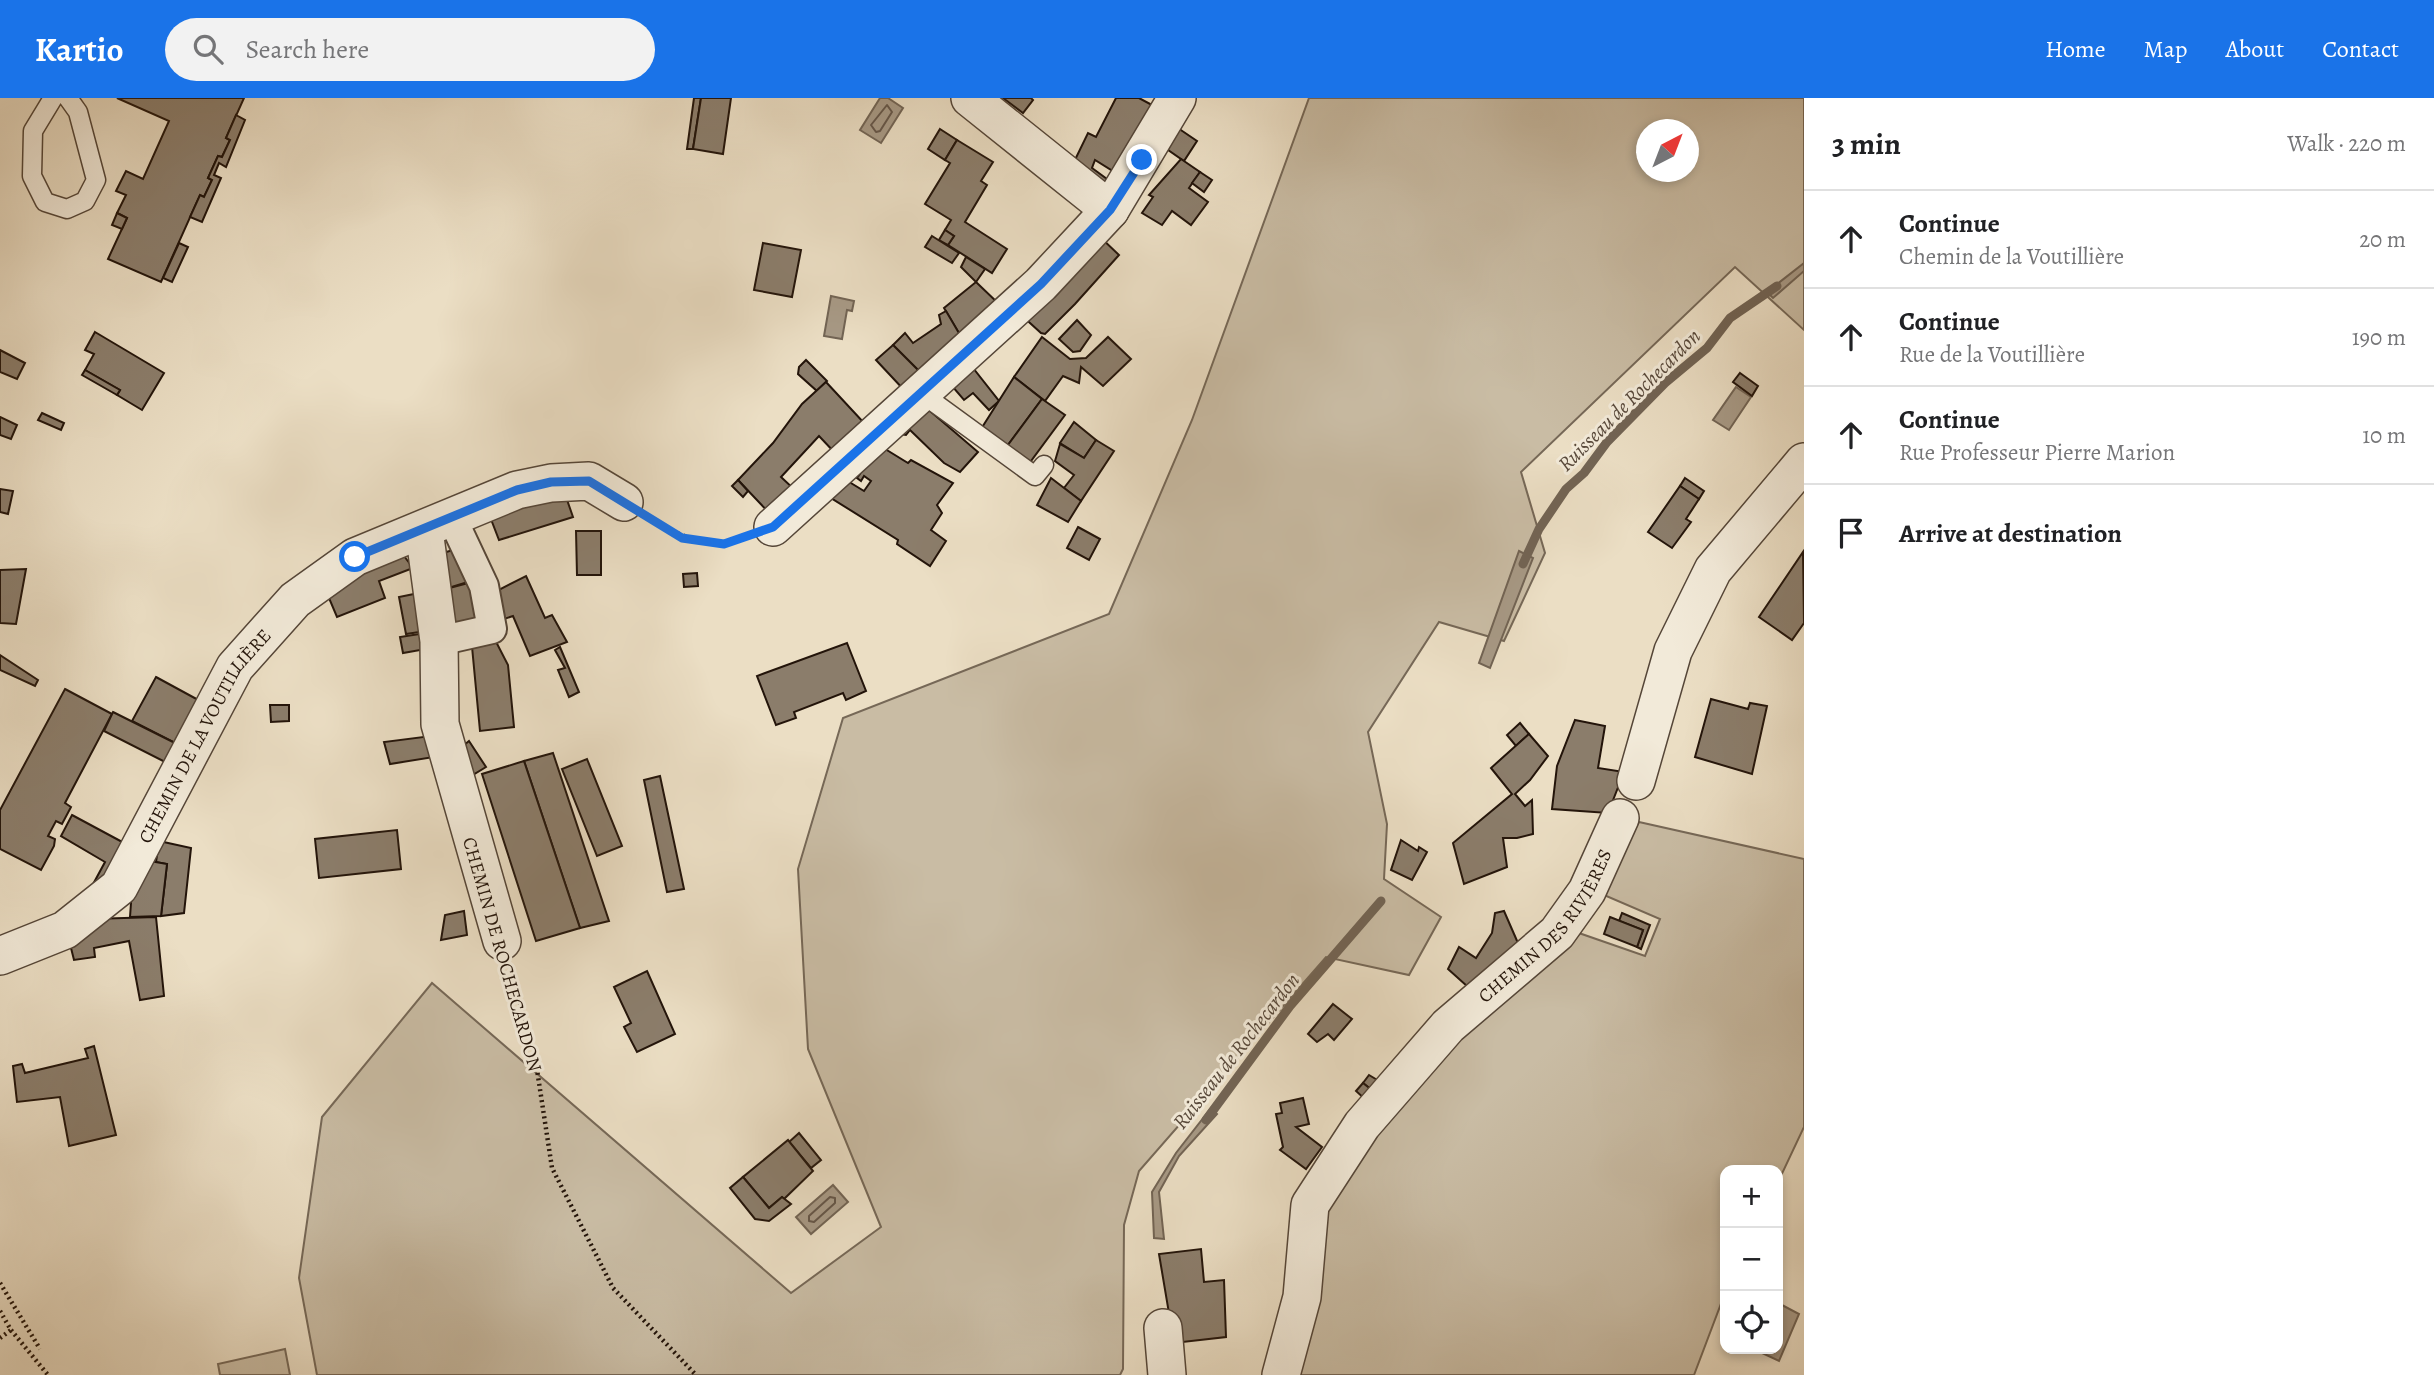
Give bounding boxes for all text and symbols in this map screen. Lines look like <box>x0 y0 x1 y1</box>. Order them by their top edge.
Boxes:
search box <box>165 18 655 81</box>
text: Kartio <box>35 27 123 72</box>
icon: search <box>189 30 227 68</box>
text: Search here <box>245 32 369 67</box>
text: Home <box>2045 33 2106 65</box>
text: Map <box>2144 33 2188 65</box>
text: About <box>2226 33 2284 65</box>
text: Contact <box>2322 33 2399 65</box>
north arrow <box>1636 119 1699 182</box>
text: 3 min <box>1832 124 1901 164</box>
text: Walk · 220 m <box>2287 128 2406 159</box>
route end <box>1126 144 1157 175</box>
text: Continue <box>1899 206 2000 241</box>
icon: ahead <box>1832 220 1870 258</box>
text: 20 m <box>2359 224 2406 255</box>
text: Chemin de la Voutillière <box>1899 241 2124 272</box>
text: Continue <box>1899 304 2000 339</box>
icon: ahead <box>1832 318 1870 356</box>
text: 190 m <box>2352 322 2406 353</box>
water label: Ruisseau de Rochecardon <box>1552 323 1706 477</box>
text: Rue de la Voutillière <box>1899 339 2085 370</box>
text: Continue <box>1899 402 2000 437</box>
icon: ahead <box>1832 416 1870 454</box>
text: 10 m <box>2362 420 2406 451</box>
text: Rue Professeur Pierre Marion <box>1899 437 2175 468</box>
icon: arrive <box>1832 514 1870 552</box>
text: Arrive at destination <box>1899 516 2122 551</box>
route start <box>339 541 370 572</box>
street label: CHEMIN DE LA VOUTILLIÈRE <box>132 623 277 848</box>
street label: CHEMIN DE ROCHECARDON <box>456 834 548 1075</box>
street label: CHEMIN DES RIVIÈRES <box>1473 845 1618 1009</box>
water label: Ruisseau de Rochecardon <box>1166 967 1306 1135</box>
map controls <box>1720 1165 1783 1354</box>
button: + <box>1720 1165 1783 1228</box>
button: − <box>1720 1228 1783 1291</box>
button: locate <box>1720 1291 1783 1354</box>

